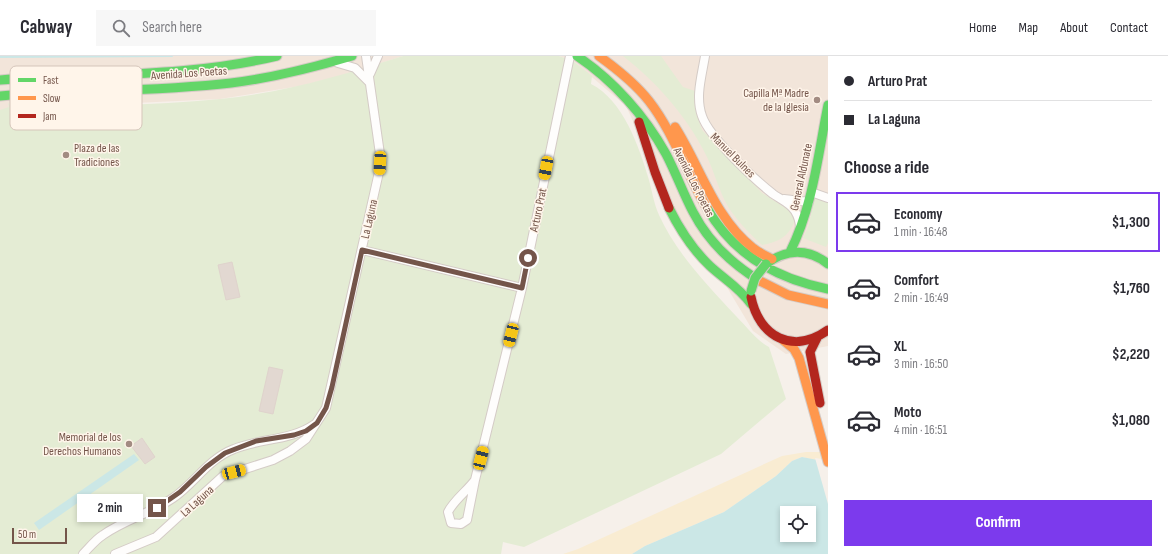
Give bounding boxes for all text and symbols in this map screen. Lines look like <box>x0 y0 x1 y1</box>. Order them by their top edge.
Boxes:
search box <box>96 10 376 46</box>
text: Cabway <box>20 16 72 39</box>
icon: search <box>110 17 132 39</box>
text: Search here <box>142 18 202 37</box>
text: Home <box>969 19 997 36</box>
text: Map <box>1019 19 1038 36</box>
text: About <box>1060 19 1088 36</box>
text: Contact <box>1110 19 1148 36</box>
street label: Avenida Los Poetas <box>150 63 228 84</box>
legend <box>10 66 142 130</box>
text: Arturo Prat <box>868 72 927 91</box>
text: Fast <box>43 74 59 87</box>
place label: Capilla Mª Madre de la Iglesia <box>743 86 809 115</box>
text: Slow <box>43 92 60 105</box>
marker: Capilla Mª Madre de la Iglesia <box>812 95 822 105</box>
text: Jam <box>42 110 57 123</box>
text: La Laguna <box>868 110 920 129</box>
street label: Manuel Bulnes <box>707 130 758 181</box>
place label: Plaza de las Tradiciones <box>74 141 120 170</box>
street label: General Aldunate <box>787 142 816 212</box>
street label: Avenida Los Poetas <box>669 144 718 220</box>
marker: Plaza de las Tradiciones <box>61 150 71 160</box>
car <box>373 151 387 175</box>
car <box>538 155 554 181</box>
text: Choose a ride <box>844 157 929 178</box>
street label: Arturo Prat <box>526 187 551 234</box>
street label: La Laguna <box>358 198 381 240</box>
icon: car <box>846 204 882 240</box>
text: Economy <box>894 205 943 224</box>
text: $1,300 <box>1112 213 1150 232</box>
text: 1 min · 16:48 <box>894 224 948 240</box>
route start <box>519 249 537 267</box>
icon: car <box>846 270 882 306</box>
text: Comfort <box>894 271 939 290</box>
text: $1,760 <box>1112 279 1150 298</box>
text: 2 min · 16:49 <box>894 290 948 306</box>
car <box>502 322 520 348</box>
icon: car <box>846 336 882 372</box>
text: XL <box>894 337 907 356</box>
text: $2,220 <box>1112 345 1150 364</box>
text: 3 min · 16:50 <box>894 356 948 372</box>
icon: car <box>846 402 882 438</box>
text: Moto <box>894 403 921 422</box>
text: $1,080 <box>1111 411 1150 430</box>
text: 4 min · 16:51 <box>894 422 947 438</box>
place label: Memorial de los Derechos Humanos <box>43 430 121 459</box>
marker: Memorial de los Derechos Humanos <box>124 439 134 449</box>
car <box>472 445 490 471</box>
car <box>221 463 247 481</box>
street label: La Laguna <box>178 482 217 520</box>
callout: 2 min <box>77 494 143 522</box>
route end <box>148 499 166 517</box>
text: 2 min <box>98 500 122 516</box>
button: Confirm <box>844 500 1152 546</box>
map controls <box>780 506 816 542</box>
button: locate <box>780 506 816 542</box>
scale bar <box>12 526 67 545</box>
text: 50 m <box>18 528 36 541</box>

